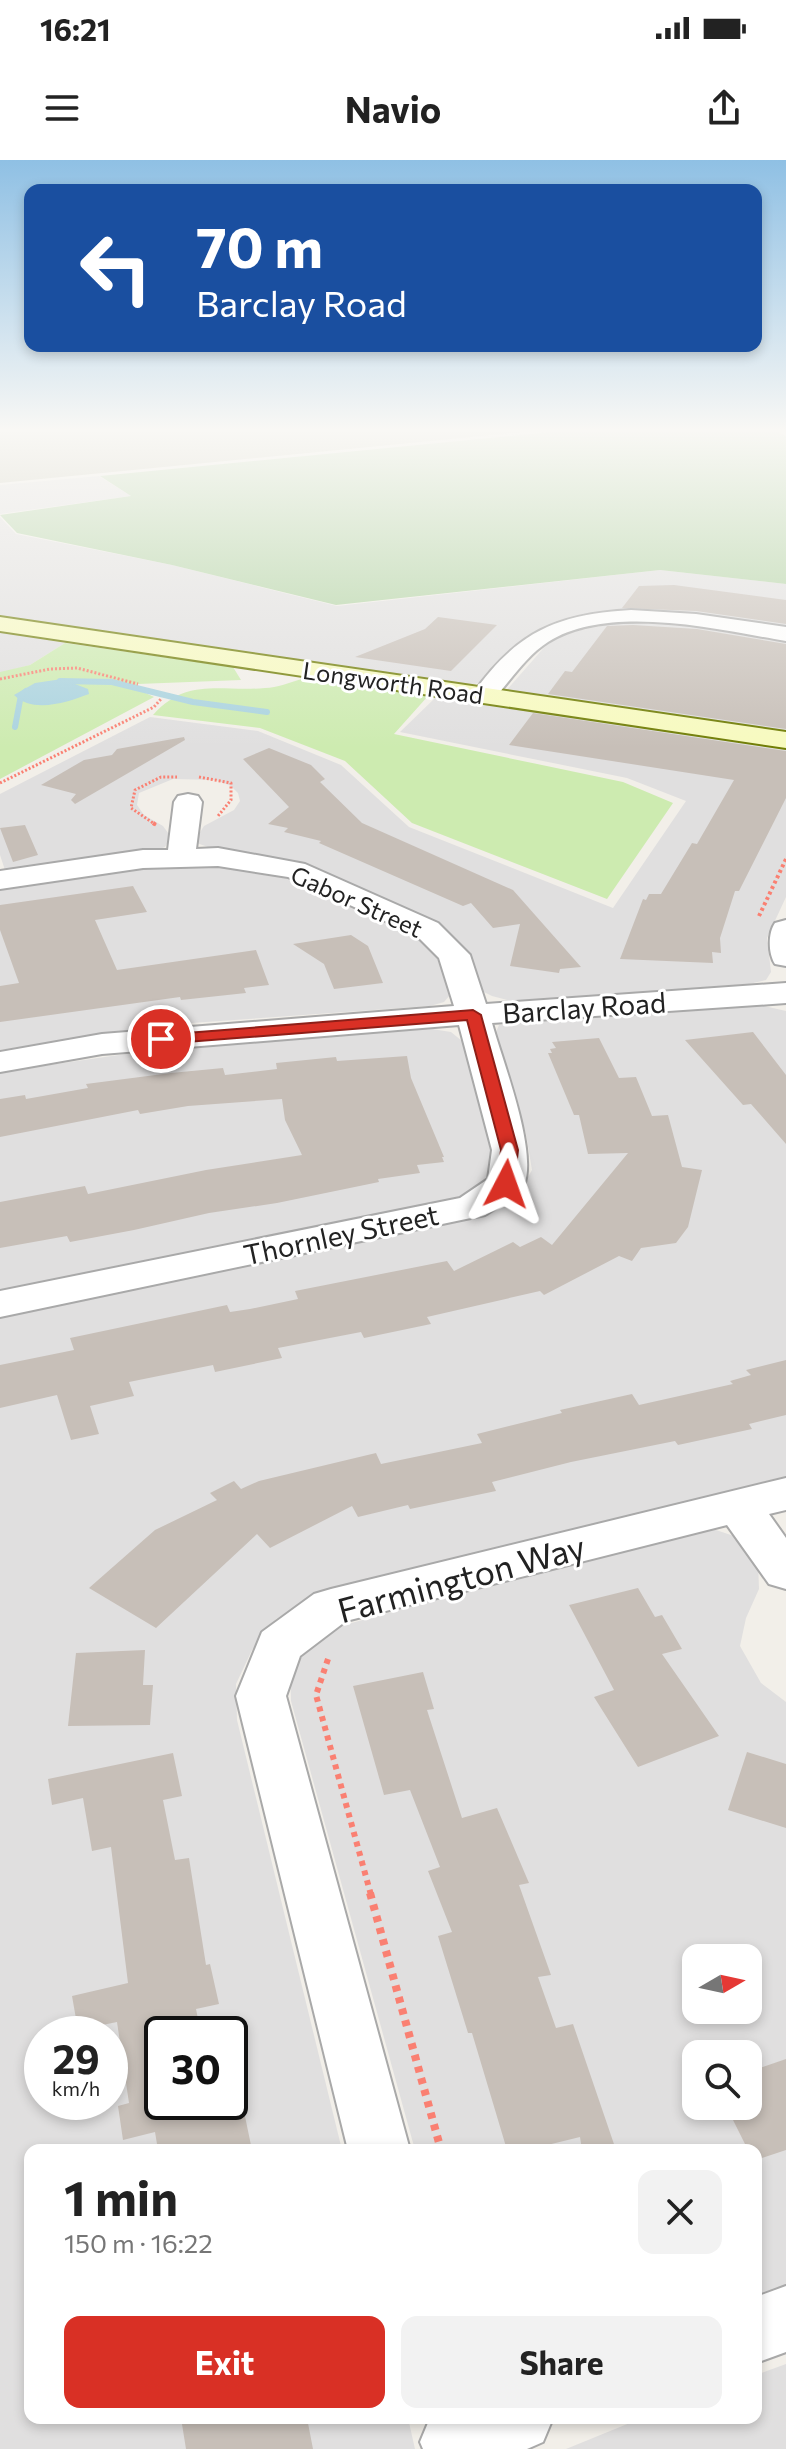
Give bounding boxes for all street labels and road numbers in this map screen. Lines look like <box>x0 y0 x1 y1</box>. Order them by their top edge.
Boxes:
street label: Longworth Road <box>301 655 485 709</box>
street label: Gabor Street <box>287 859 427 943</box>
street label: Barclay Road <box>501 984 667 1030</box>
street label: Thornley Street <box>240 1197 442 1271</box>
street label: Farmington Way <box>333 1524 589 1630</box>

